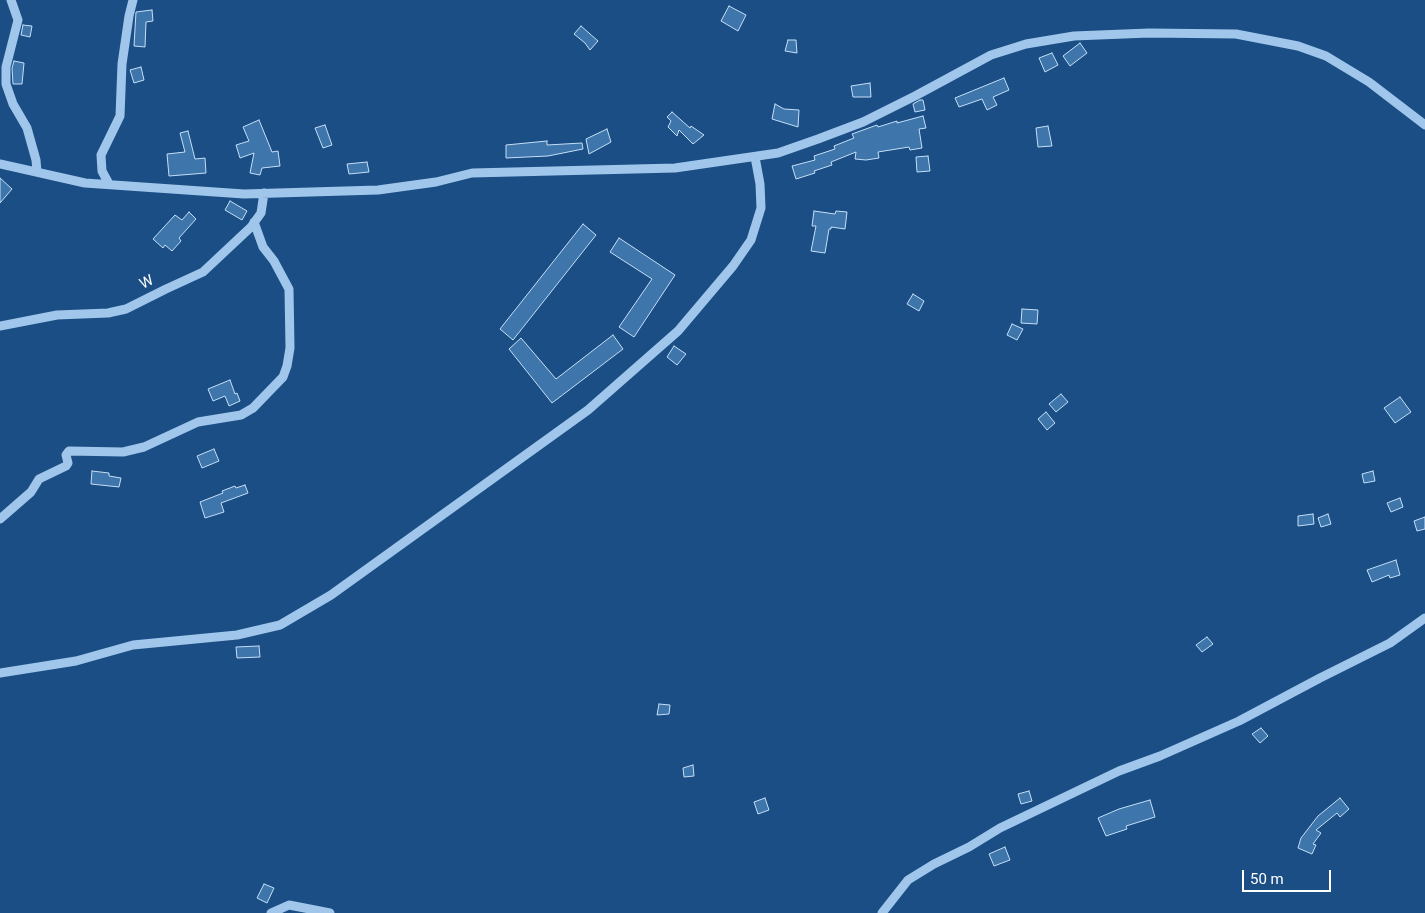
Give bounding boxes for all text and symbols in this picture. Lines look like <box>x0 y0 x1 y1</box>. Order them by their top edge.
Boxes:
street label: W <box>137 272 157 294</box>
scale bar <box>1245 860 1334 892</box>
text: 50 m <box>1250 870 1284 888</box>

